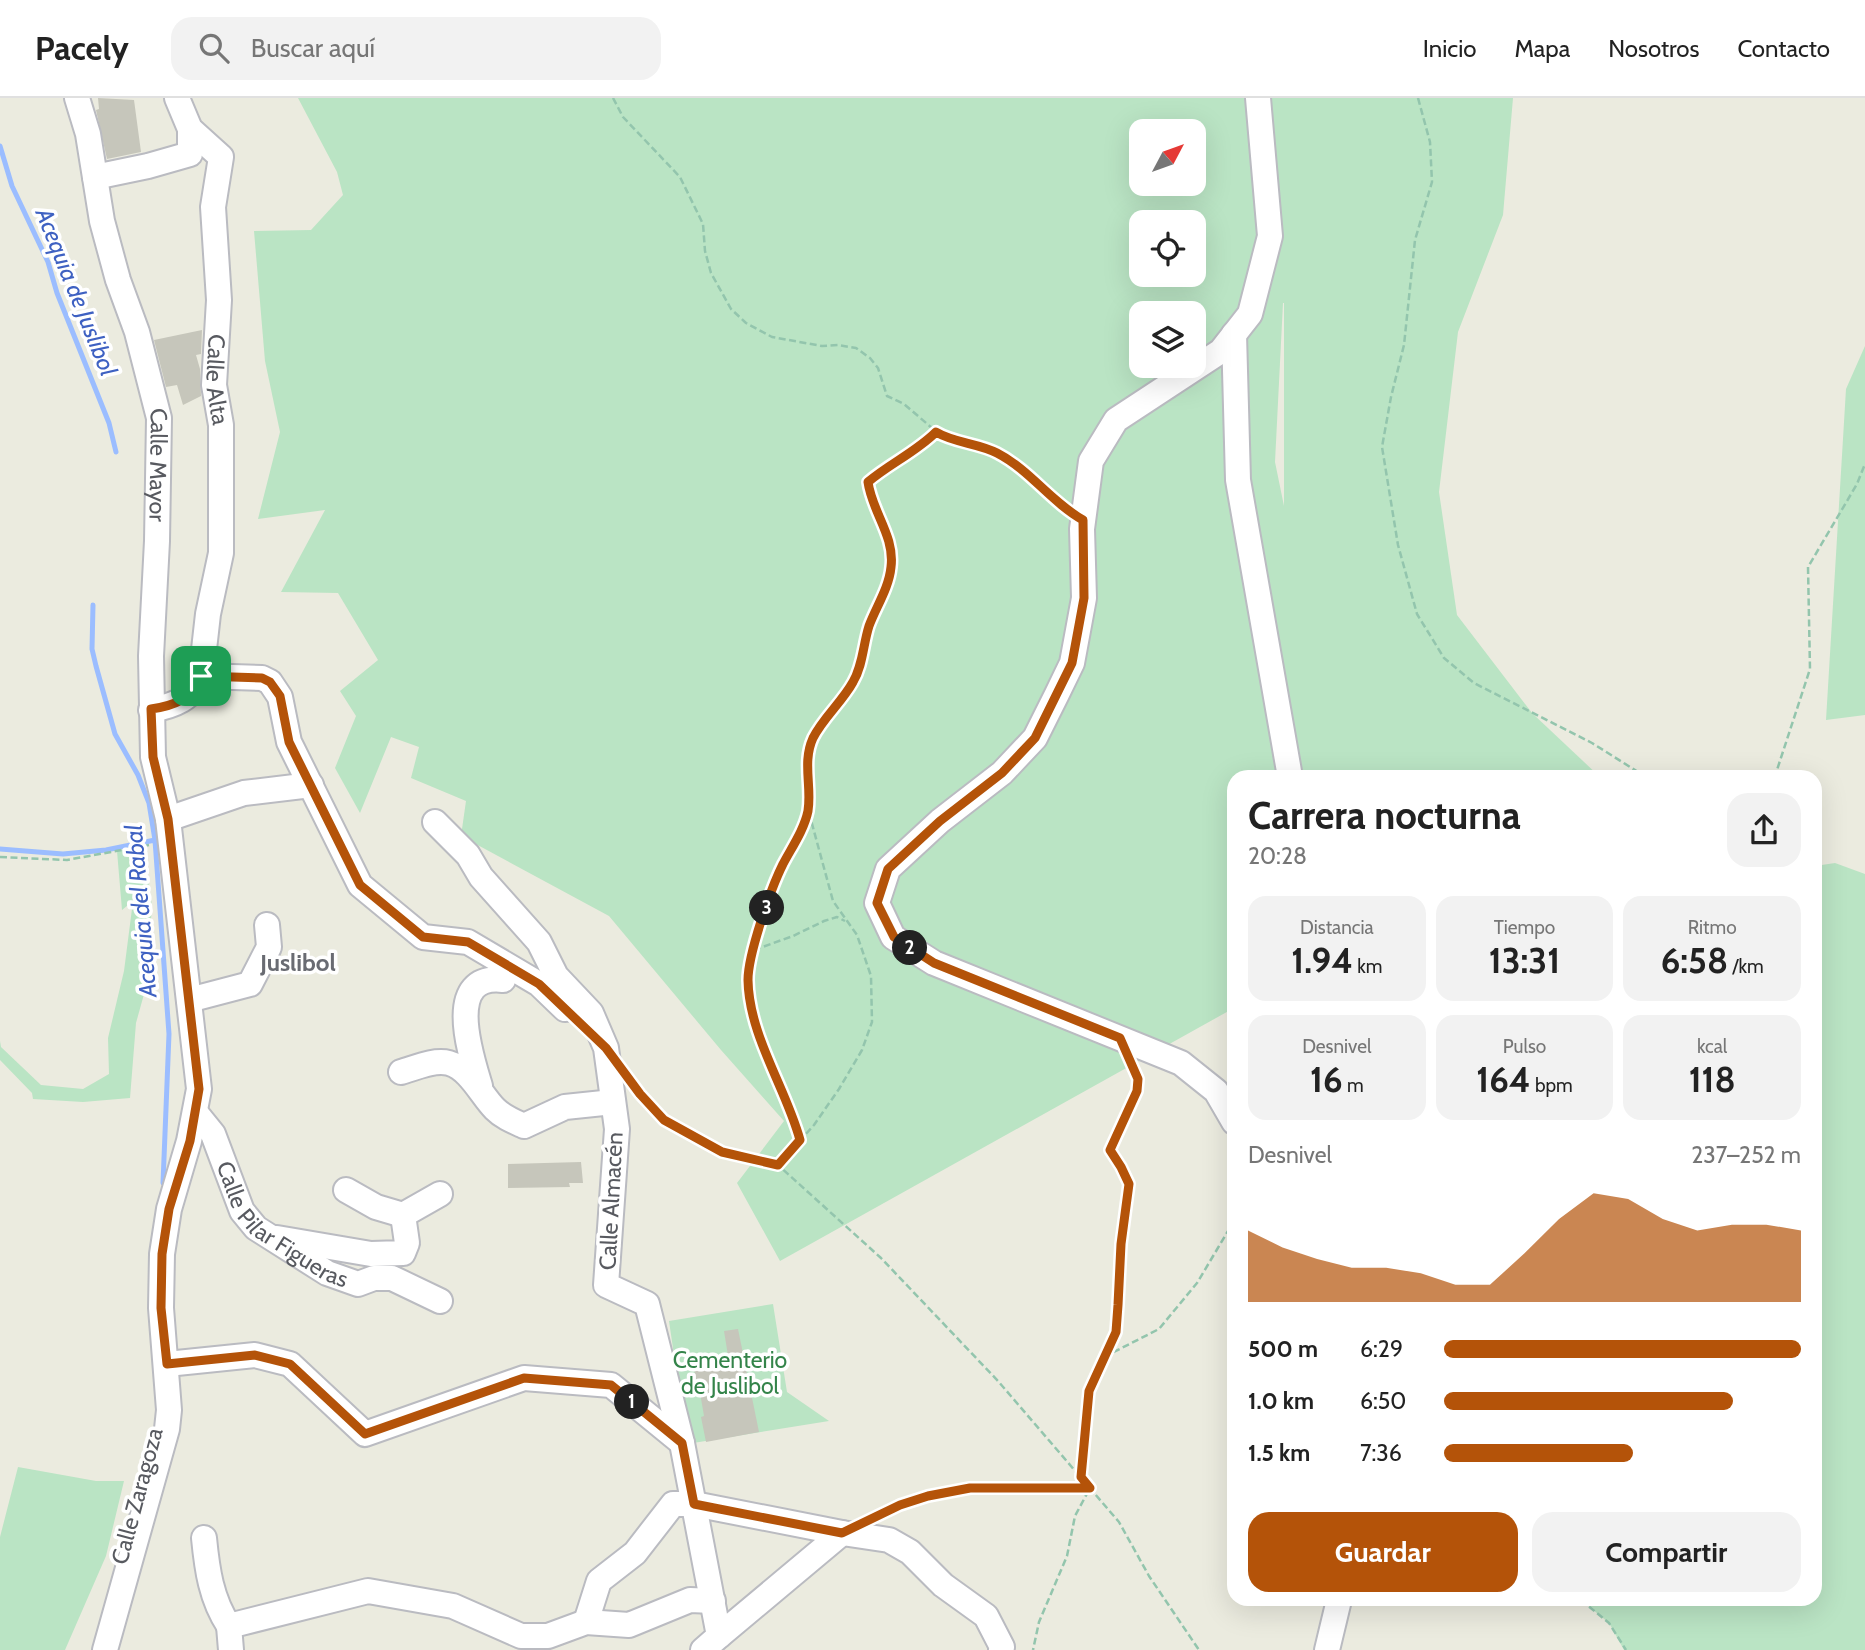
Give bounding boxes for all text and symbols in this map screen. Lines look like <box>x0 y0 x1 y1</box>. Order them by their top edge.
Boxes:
search box <box>171 17 661 80</box>
text: Pacely <box>35 28 129 68</box>
icon: search <box>195 29 233 67</box>
text: Buscar aquí <box>251 32 375 64</box>
text: Inicio <box>1423 34 1476 63</box>
text: Mapa <box>1514 34 1570 63</box>
text: Nosotros <box>1608 34 1699 63</box>
text: Contacto <box>1737 34 1830 63</box>
north arrow <box>1129 119 1206 196</box>
map controls <box>1129 119 1206 378</box>
water label: Acequia de Juslibol <box>29 203 123 380</box>
button: locate <box>1129 210 1206 287</box>
button: layers <box>1129 301 1206 378</box>
street label: Calle Alta <box>200 333 235 427</box>
street label: Calle Mayor <box>143 405 174 523</box>
pin <box>171 646 231 706</box>
icon: arrive <box>182 657 220 695</box>
text: Carrera nocturna <box>1248 792 1521 839</box>
button: share <box>1727 793 1801 867</box>
water label: Acequia del Rabal <box>118 823 163 999</box>
text: 20:28 <box>1248 842 1307 870</box>
pin: 3 <box>750 890 784 926</box>
text: 3 <box>761 896 772 919</box>
text: Distancia <box>1300 916 1374 939</box>
text: Tiempo <box>1494 916 1555 939</box>
text: Ritmo <box>1688 916 1737 939</box>
pin: 2 <box>892 930 928 966</box>
text: 2 <box>904 936 915 959</box>
text: 1.94 <box>1291 939 1353 982</box>
text: 13:31 <box>1489 939 1560 982</box>
text: 6:58 <box>1661 939 1728 982</box>
district label: Juslibol <box>259 948 336 977</box>
text: km <box>1353 955 1382 978</box>
text: /km <box>1728 955 1764 978</box>
text: Desnivel <box>1302 1035 1372 1058</box>
text: Pulso <box>1503 1035 1546 1058</box>
text: kcal <box>1697 1035 1727 1058</box>
text: 16 <box>1310 1058 1343 1101</box>
text: 164 <box>1476 1058 1531 1101</box>
text: 118 <box>1689 1058 1736 1101</box>
text: m <box>1343 1074 1364 1097</box>
text: bpm <box>1531 1074 1573 1097</box>
street label: Calle Almacén <box>593 1131 629 1271</box>
text: Desnivel <box>1248 1141 1332 1169</box>
text: 237–252 m <box>1691 1141 1801 1169</box>
street label: Calle Pilar Figueras <box>211 1157 352 1293</box>
text: 500 m <box>1248 1335 1318 1363</box>
text: 6:29 <box>1360 1335 1403 1363</box>
park label: Cementerio de Juslibol <box>673 1346 787 1400</box>
pin: 1 <box>614 1384 650 1420</box>
text: 1.0 km <box>1248 1387 1314 1415</box>
text: 6:50 <box>1360 1387 1406 1415</box>
text: 1 <box>628 1390 635 1413</box>
street label: Calle Zaragoza <box>105 1425 169 1567</box>
text: 1.5 km <box>1248 1439 1310 1467</box>
text: 7:36 <box>1360 1439 1402 1467</box>
button: Guardar <box>1248 1512 1518 1592</box>
button: Compartir <box>1532 1512 1801 1592</box>

